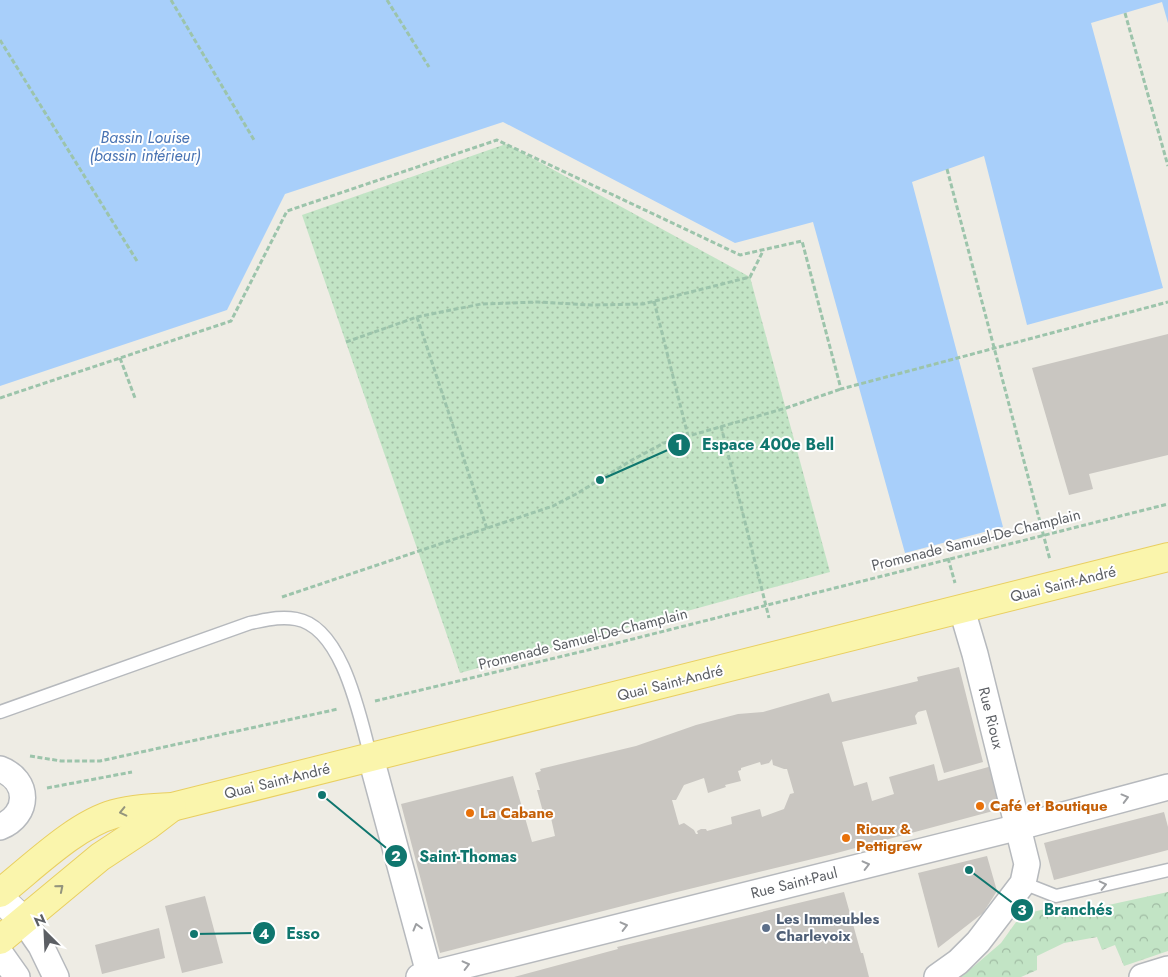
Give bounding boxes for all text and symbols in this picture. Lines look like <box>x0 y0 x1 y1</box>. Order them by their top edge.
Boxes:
water label: Bassin Louise (bassin intérieur) <box>89 126 201 167</box>
callout: Espace 400e Bell <box>667 429 844 460</box>
text: Espace 400e Bell <box>702 433 834 456</box>
text: 1 <box>675 434 683 456</box>
street label: Promenade Samuel-De-Champlain <box>869 503 1083 577</box>
street label: Quai Saint-André <box>1008 560 1118 608</box>
street label: Promenade Samuel-De-Champlain <box>476 602 690 676</box>
street label: Quai Saint-André <box>615 659 725 707</box>
street label: Rue Rioux <box>973 685 1009 752</box>
street label: Quai Saint-André <box>222 757 332 805</box>
one-way arrow <box>1121 793 1130 804</box>
place label: Café et Boutique <box>990 795 1108 817</box>
marker: Café et Boutique <box>974 800 986 812</box>
place label: La Cabane <box>480 802 554 824</box>
one-way arrow <box>119 806 128 817</box>
marker: La Cabane <box>464 807 476 819</box>
place label: Rioux & Pettigrew <box>856 818 923 857</box>
marker: Rioux & Pettigrew <box>840 832 852 844</box>
callout: Saint-Thomas <box>384 840 526 871</box>
text: 2 <box>391 845 401 867</box>
text: Saint-Thomas <box>419 845 517 868</box>
one-way arrow <box>862 860 871 871</box>
street label: Rue Saint-Paul <box>748 862 840 904</box>
one-way arrow <box>1098 880 1107 891</box>
one-way arrow <box>54 886 63 894</box>
callout: Branchés <box>1009 894 1123 925</box>
text: Branchés <box>1044 898 1112 921</box>
text: 3 <box>1017 899 1027 921</box>
north arrow <box>20 907 70 957</box>
place label: Les Immeubles Charlevoix <box>776 908 879 947</box>
text: N <box>31 909 49 932</box>
callout: Esso <box>251 918 330 949</box>
one-way arrow <box>619 921 628 932</box>
text: Esso <box>286 922 320 945</box>
marker: Les Immeubles Charlevoix <box>760 922 772 934</box>
text: 4 <box>259 923 269 945</box>
one-way arrow <box>412 924 422 932</box>
one-way arrow <box>462 960 471 971</box>

